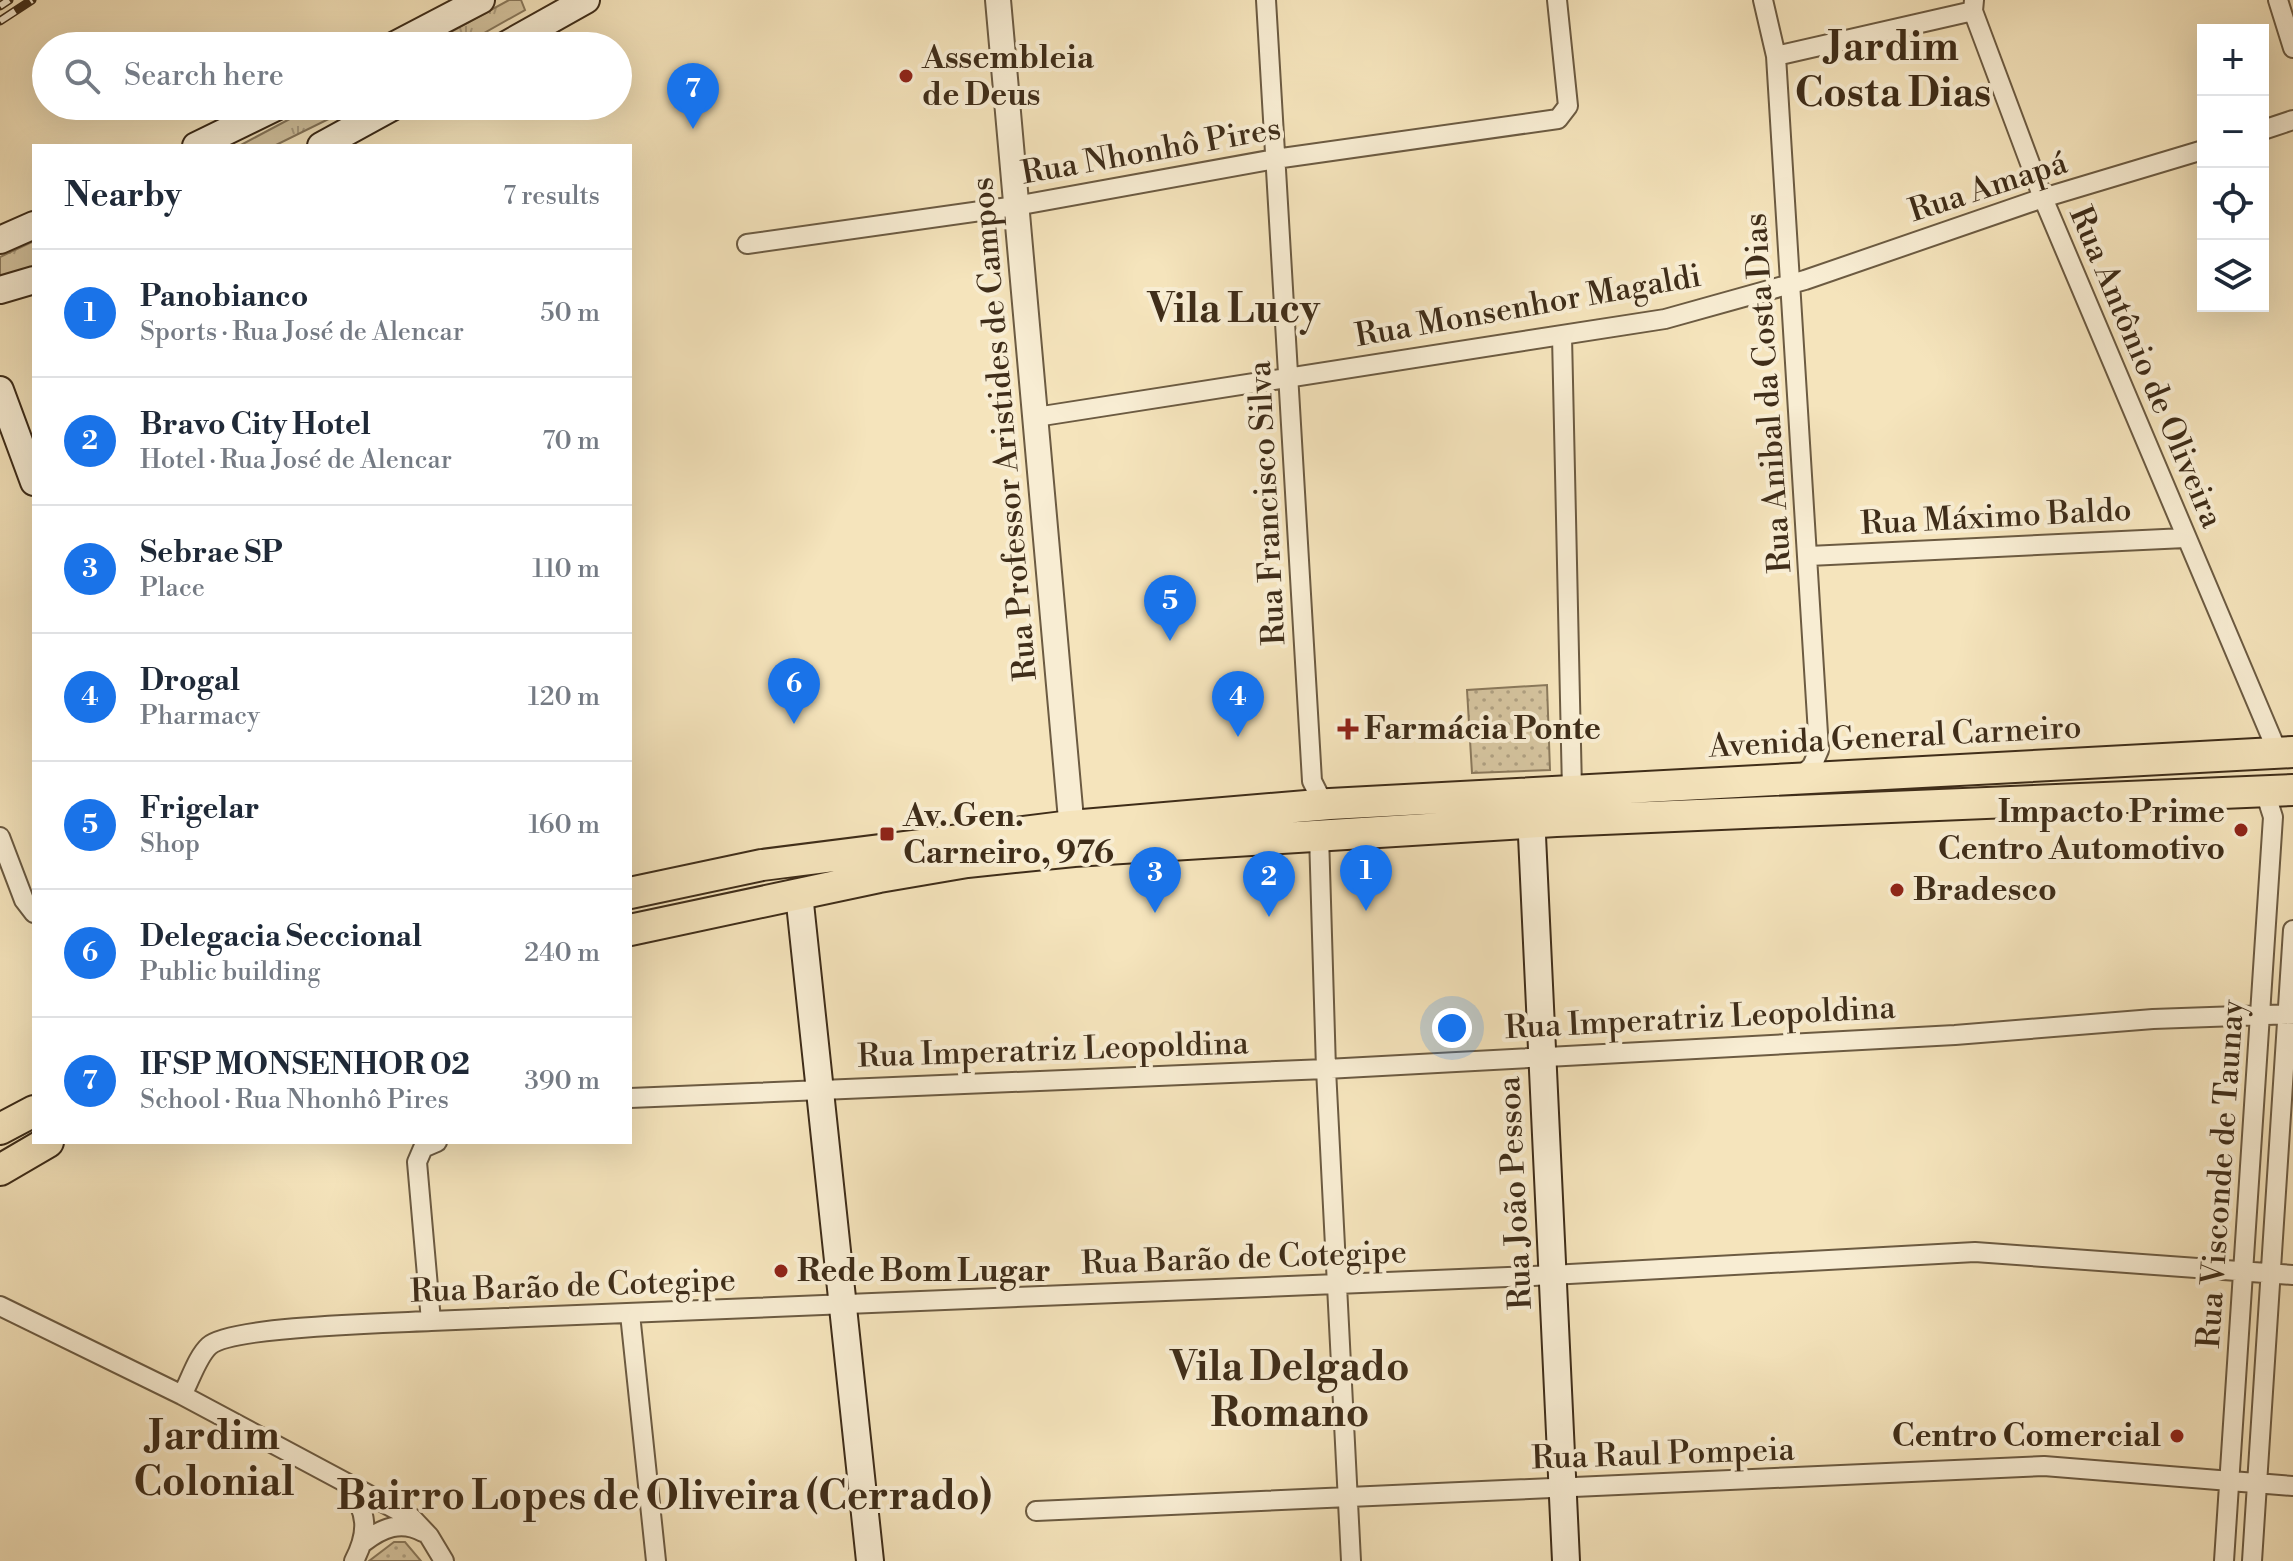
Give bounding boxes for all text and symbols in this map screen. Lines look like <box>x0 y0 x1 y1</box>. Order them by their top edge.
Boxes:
district label: Jardim Costa Dias <box>1795 23 1991 119</box>
map controls <box>2197 24 2269 312</box>
button: + <box>2197 24 2269 96</box>
search box <box>32 32 632 120</box>
place label: Assembleia de Deus <box>921 38 1095 115</box>
icon: search <box>60 54 104 98</box>
text: Search here <box>124 57 284 95</box>
pin: 7 <box>667 63 719 129</box>
marker: Assembleia de Deus <box>897 67 915 85</box>
button: − <box>2197 96 2269 168</box>
street label: Rua Nhonhô Pires <box>1018 108 1284 194</box>
street label: Rua Amapá <box>1904 142 2073 231</box>
button: locate <box>2197 168 2269 240</box>
text: Nearby <box>64 175 182 217</box>
street label: Rua Professor Aristides de Campos <box>962 176 1046 682</box>
text: 7 results <box>503 180 600 212</box>
street label: Rua Antônio de Oliveira <box>2060 200 2232 534</box>
street label: Rua Anibal da Costa Dias <box>1735 212 1801 574</box>
button: layers <box>2197 240 2269 312</box>
street label: Rua Monsenhor Magaldi <box>1352 256 1704 356</box>
text: Panobianco <box>140 278 308 316</box>
district label: Vila Lucy <box>1147 285 1321 335</box>
text: 1 <box>84 297 96 329</box>
text: 50 m <box>540 297 600 329</box>
text: Sports · Rua José de Alencar <box>140 316 464 348</box>
street label: Rua Francisco Silva <box>1240 359 1294 646</box>
text: Bravo City Hotel <box>140 406 371 444</box>
text: 2 <box>82 425 98 457</box>
text: 70 m <box>542 425 600 457</box>
text: Hotel · Rua José de Alencar <box>140 444 452 476</box>
street label: Rua Máximo Baldo <box>1859 490 2133 544</box>
text: Sebrae SP <box>140 534 282 572</box>
text: 3 <box>82 553 98 585</box>
text: 110 m <box>532 553 600 585</box>
text: Place <box>140 572 205 604</box>
pin: 5 <box>1144 575 1196 641</box>
pin: 6 <box>768 658 820 724</box>
text: Drogal <box>140 662 240 700</box>
pin: 4 <box>1212 671 1264 737</box>
text: 4 <box>81 681 99 713</box>
text: 120 m <box>528 681 600 713</box>
text: Pharmacy <box>140 700 260 732</box>
street label: Avenida General Carneiro <box>1707 707 2082 767</box>
place label: Farmácia Ponte <box>1364 709 1601 749</box>
marker: Farmácia Ponte <box>1339 720 1357 738</box>
text: Frigelar <box>140 790 260 828</box>
place label: Impacto Prime Centro Automotivo <box>1938 792 2225 869</box>
place label: Av. Gen. Carneiro, 976 <box>902 796 1114 873</box>
text: 5 <box>82 809 98 841</box>
text: 160 m <box>529 809 600 841</box>
marker: Impacto Prime Centro Automotivo <box>2232 821 2250 839</box>
marker: Av. Gen. Carneiro, 976 <box>878 825 896 843</box>
text: Shop <box>140 828 200 860</box>
pin: 1 <box>1340 845 1392 911</box>
pin: 3 <box>1129 847 1181 913</box>
pin: 2 <box>1243 851 1295 917</box>
place label: Bradesco <box>1913 870 2057 910</box>
marker: Bradesco <box>1888 881 1906 899</box>
text: Delegacia Seccional <box>140 918 422 956</box>
text: 6 <box>82 937 98 969</box>
text: 240 m <box>524 937 600 969</box>
text: Public building <box>140 956 321 988</box>
street label: Rua Imperatriz Leopoldina <box>1504 988 1897 1048</box>
street label: Rua Visconde de Taunay <box>2189 998 2253 1350</box>
your location <box>1432 1008 1472 1048</box>
street label: Rua Imperatriz Leopoldina <box>857 1023 1250 1077</box>
text: IFSP MONSENHOR 02 <box>140 1046 470 1084</box>
text: 7 <box>82 1065 98 1097</box>
text: 390 m <box>525 1065 600 1097</box>
street label: Rua João Pessoa <box>1489 1074 1541 1311</box>
text: School · Rua Nhonhô Pires <box>140 1084 449 1116</box>
street label: Rua Barão de Cotegipe <box>1080 1232 1408 1284</box>
place label: Rede Bom Lugar <box>797 1251 1051 1291</box>
street label: Rua Barão de Cotegipe <box>409 1260 737 1312</box>
marker: Rede Bom Lugar <box>772 1262 790 1280</box>
district label: Vila Delgado Romano <box>1169 1343 1410 1439</box>
district label: Jardim Colonial <box>134 1412 294 1508</box>
place label: Centro Comercial <box>1892 1416 2161 1456</box>
marker: Centro Comercial <box>2168 1427 2186 1445</box>
street label: Rua Raul Pompeia <box>1531 1429 1796 1479</box>
district label: Bairro Lopes de Oliveira (Cerrado) <box>336 1472 992 1522</box>

